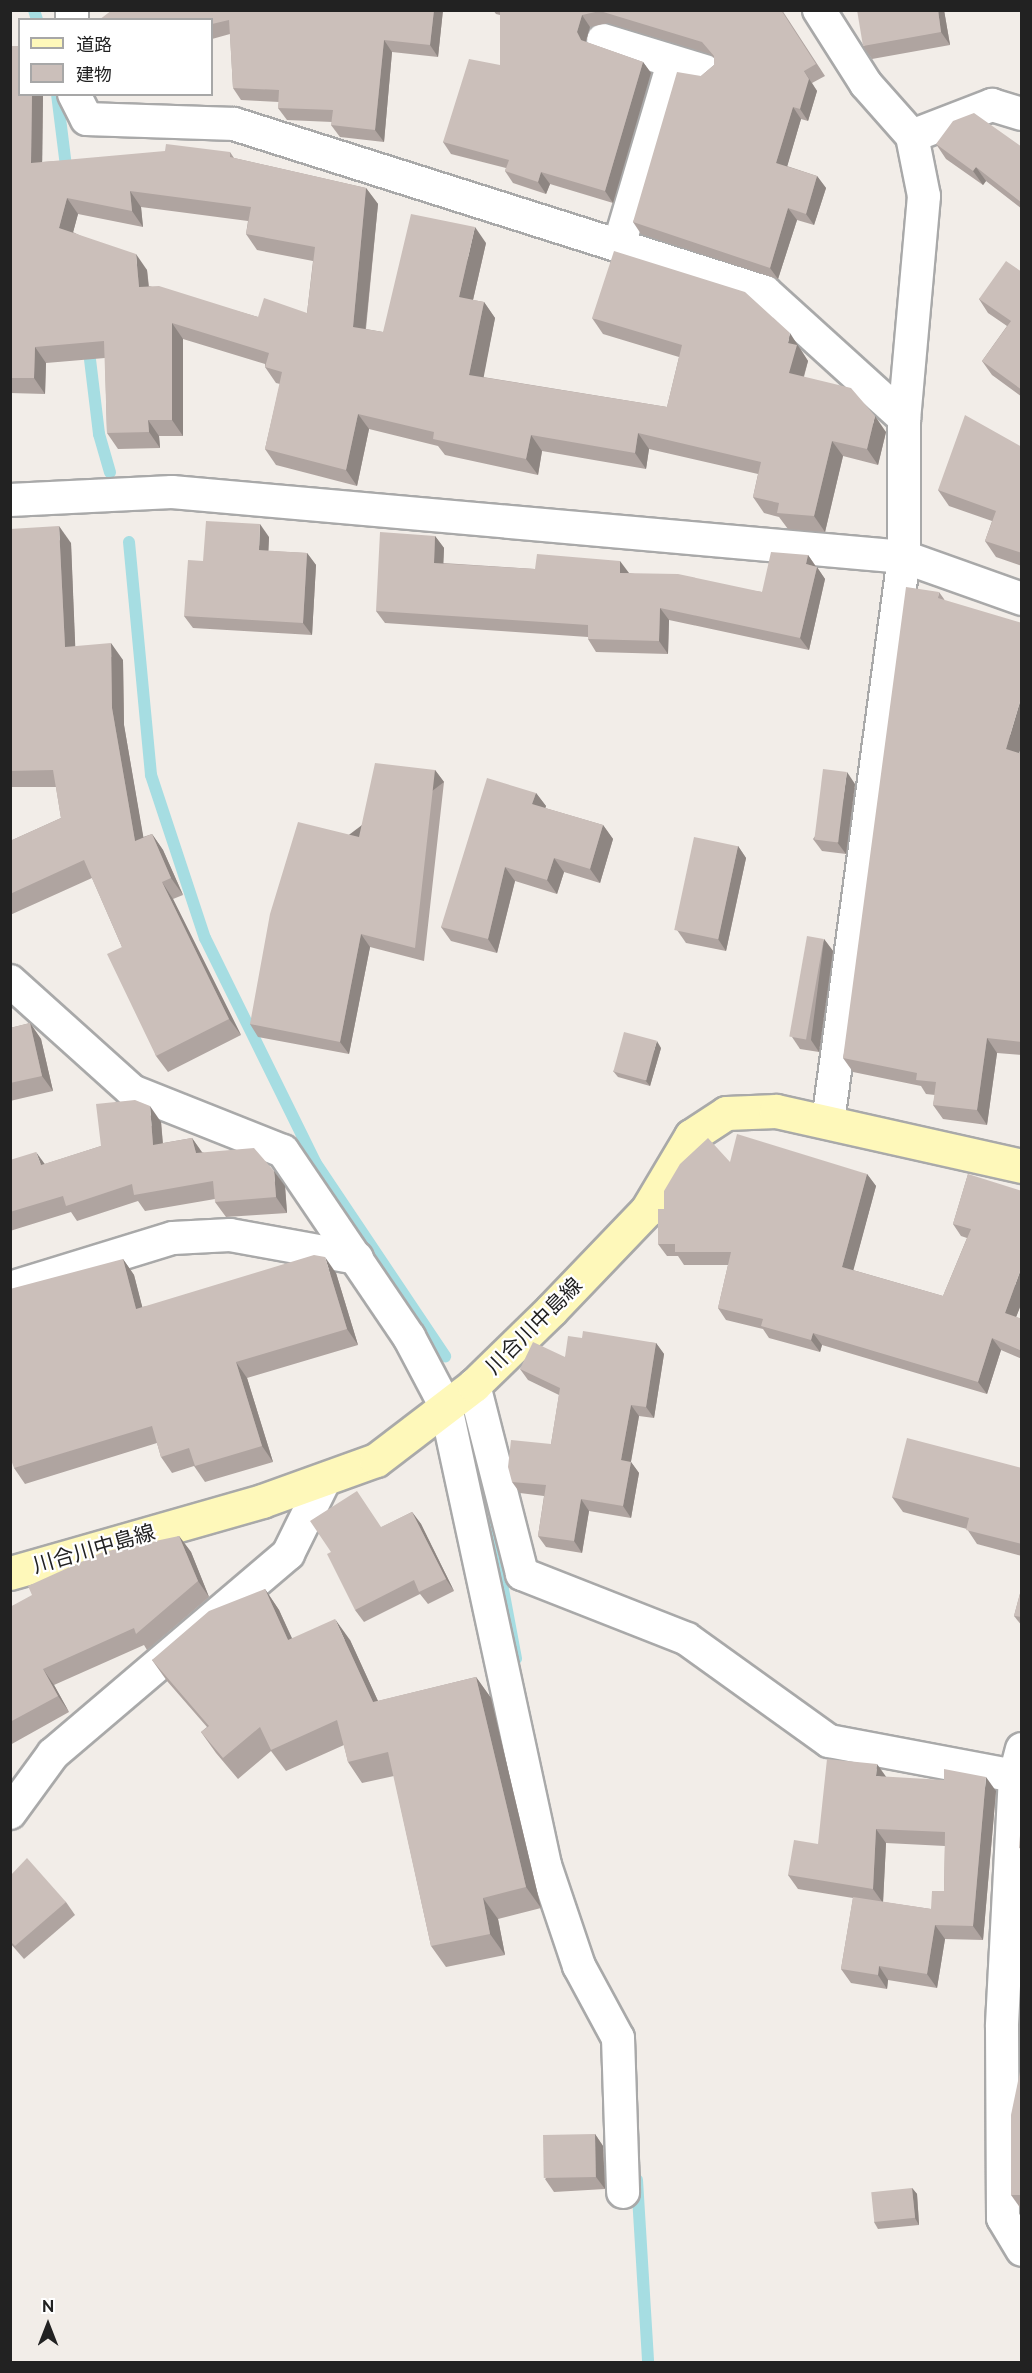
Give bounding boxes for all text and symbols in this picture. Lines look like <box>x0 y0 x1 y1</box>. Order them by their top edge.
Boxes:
legend <box>18 18 213 96</box>
text: 道路 <box>76 34 112 55</box>
text: 建物 <box>76 64 112 85</box>
street label: 川合川中島線 <box>481 1273 587 1379</box>
street label: 川合川中島線 <box>30 1520 158 1578</box>
north arrow <box>18 2295 78 2355</box>
text: N <box>42 2297 54 2316</box>

